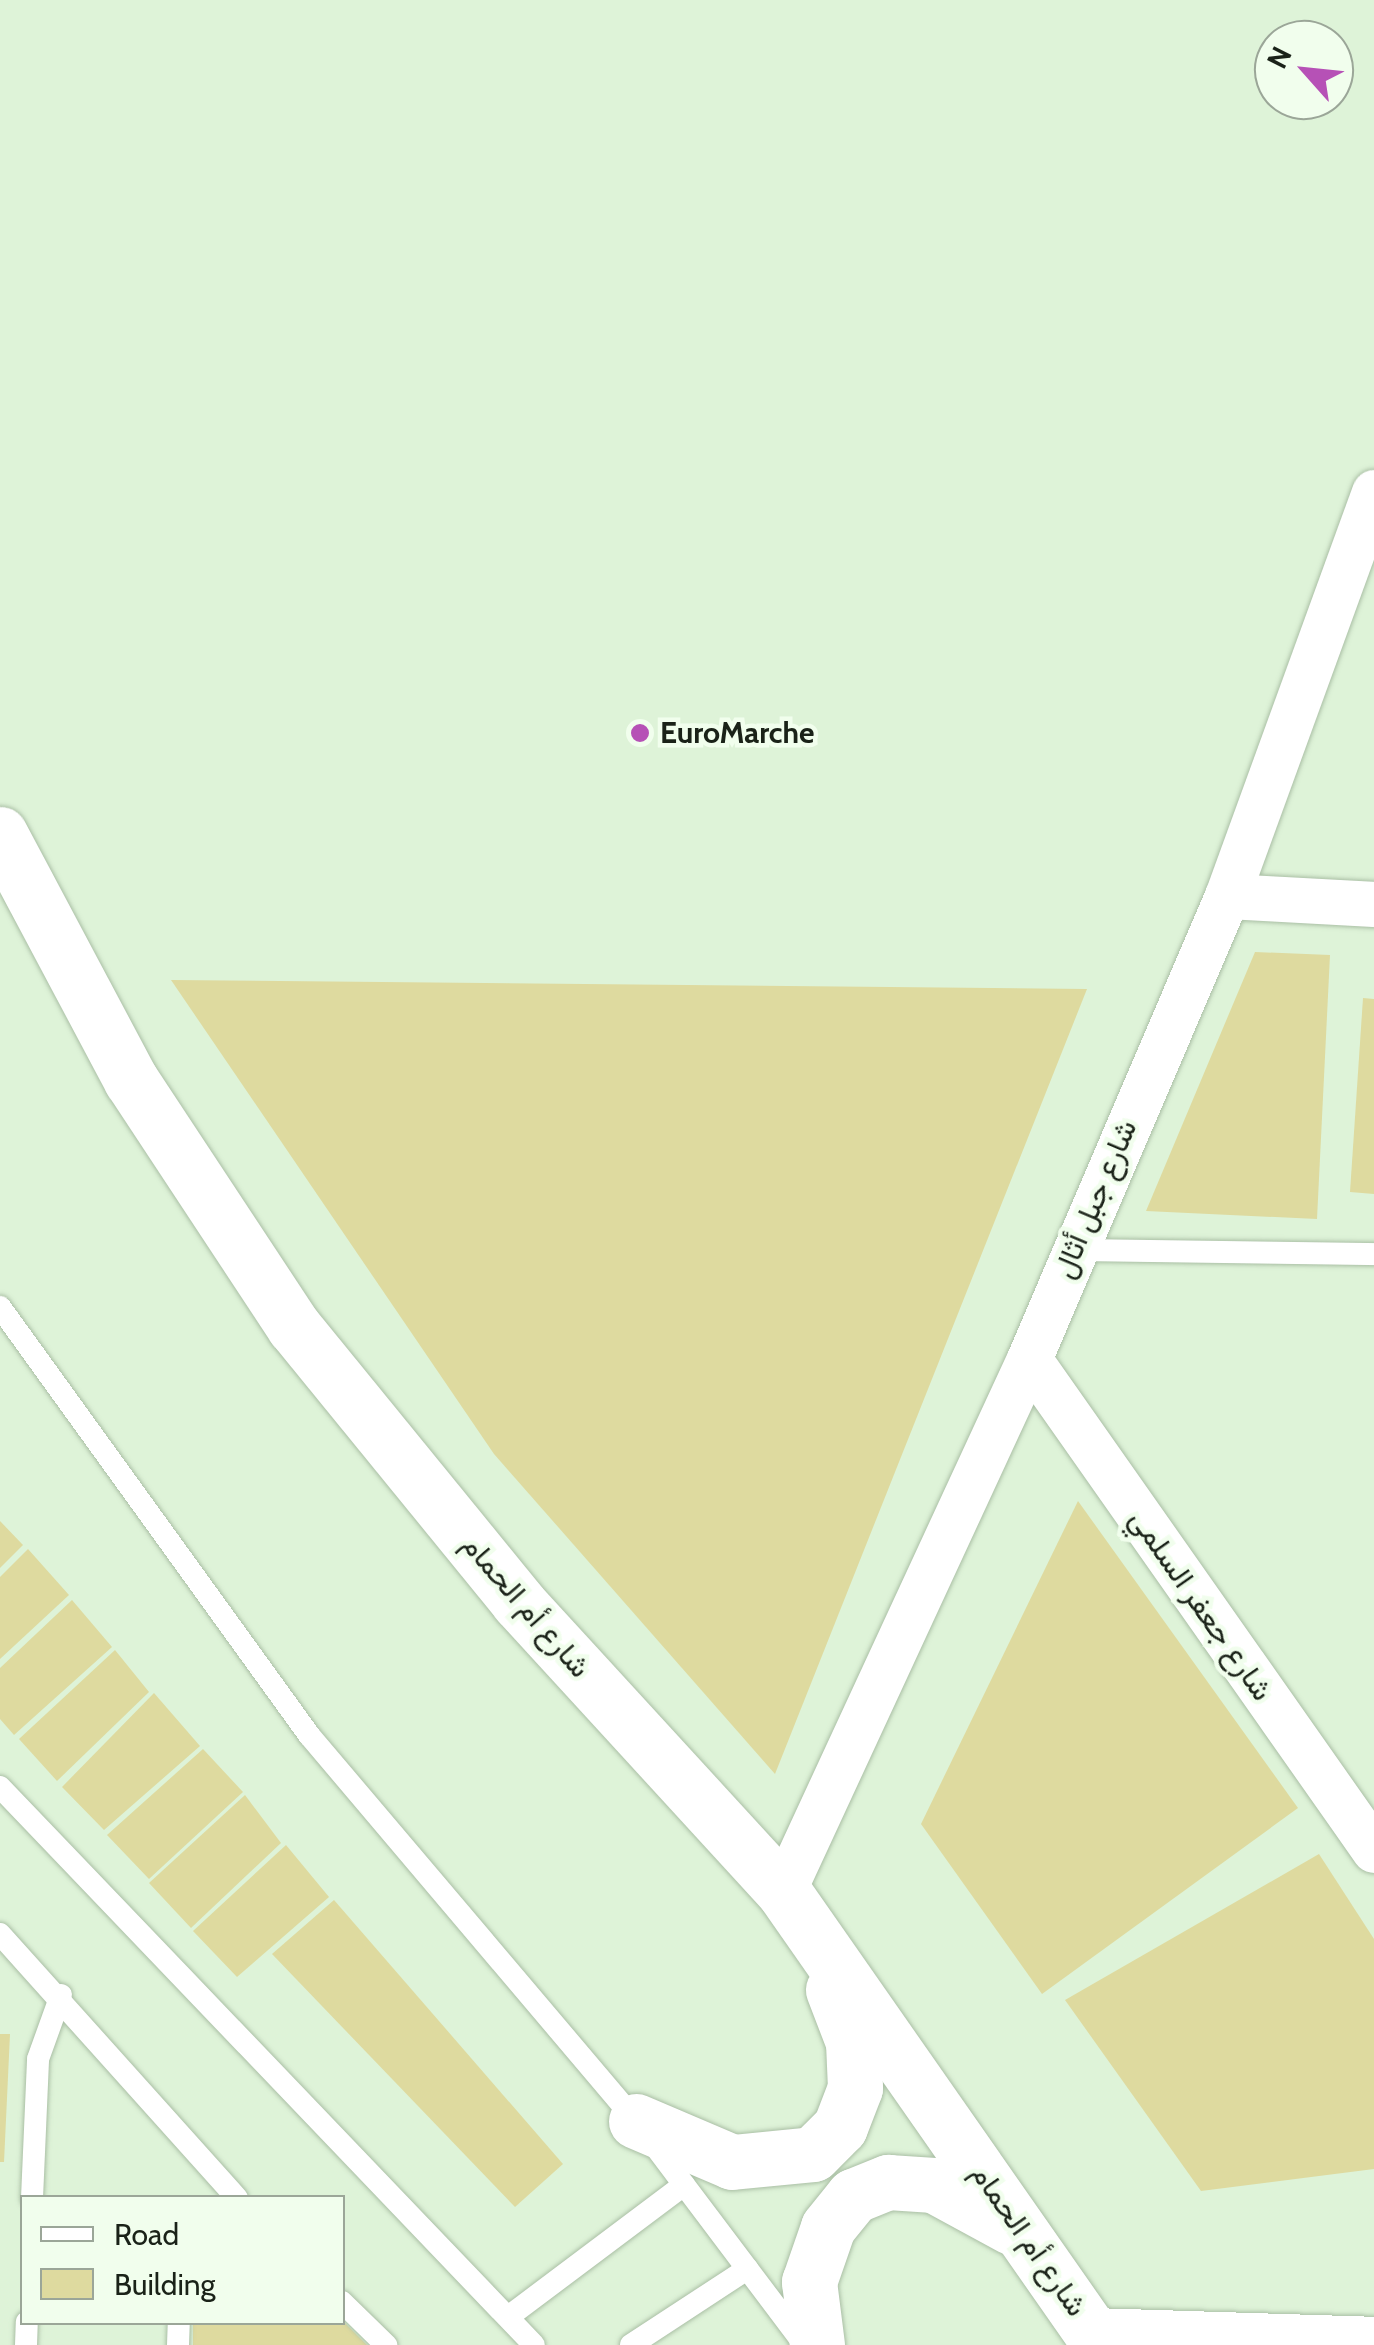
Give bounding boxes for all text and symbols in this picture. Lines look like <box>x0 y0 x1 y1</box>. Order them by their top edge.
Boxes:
north arrow <box>1254 20 1354 120</box>
text: N <box>1259 41 1299 74</box>
place label: EuroMarche <box>660 715 814 751</box>
marker: EuroMarche <box>629 722 651 744</box>
street label: شارع جبل أثال <box>1046 1114 1144 1284</box>
street label: شارع جعفر السلمي <box>1122 1502 1280 1708</box>
street label: شارع أم الحمام <box>454 1527 598 1685</box>
street label: شارع أم الحمام <box>963 2157 1095 2323</box>
legend <box>20 2195 345 2325</box>
text: Road <box>114 2216 179 2253</box>
text: Building <box>114 2266 216 2303</box>

